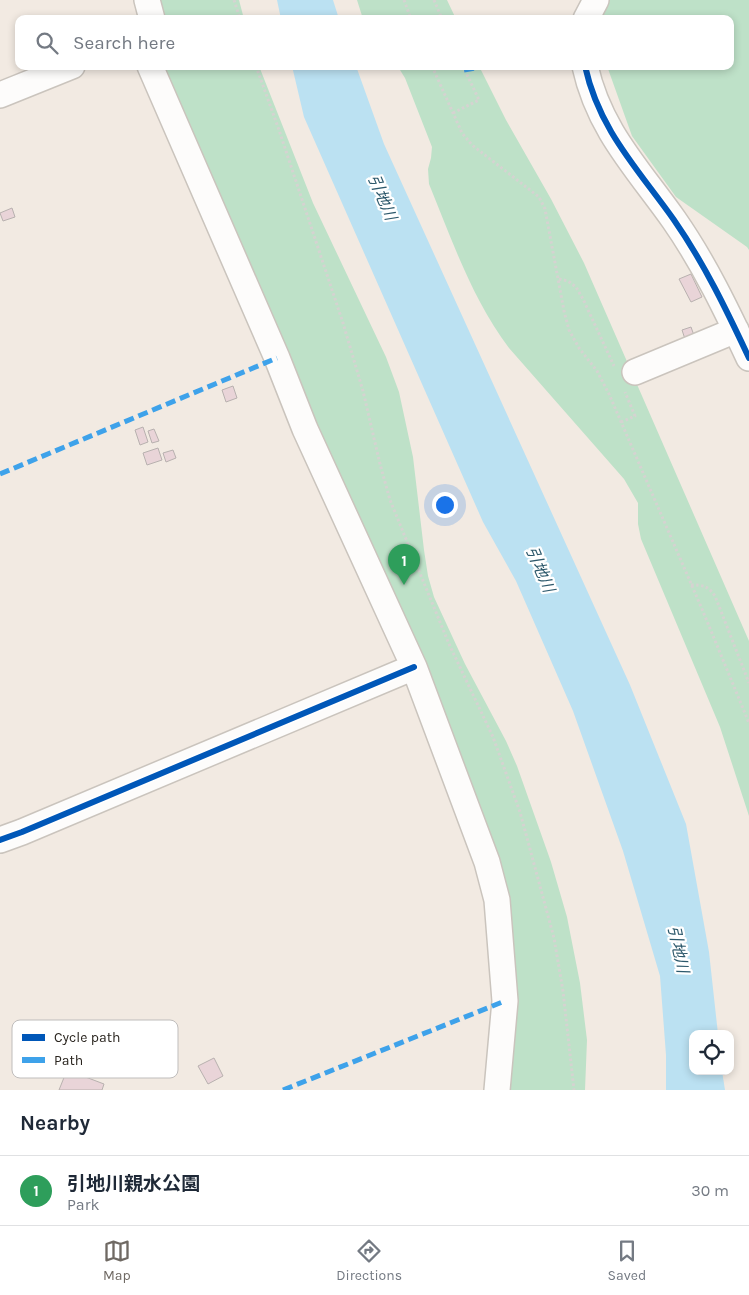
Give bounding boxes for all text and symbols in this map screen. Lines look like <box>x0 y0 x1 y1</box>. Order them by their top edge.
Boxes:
search box <box>15 15 734 70</box>
icon: search <box>33 29 61 57</box>
text: Search here <box>73 32 175 54</box>
water label: 引地川 <box>364 171 401 225</box>
your location <box>432 492 458 518</box>
water label: 引地川 <box>522 543 559 597</box>
pin: 1 <box>388 544 420 585</box>
water label: 引地川 <box>664 924 693 977</box>
legend <box>12 1020 178 1078</box>
text: Cycle path <box>54 1029 120 1046</box>
map controls <box>689 1030 734 1075</box>
button: locate <box>689 1030 734 1075</box>
text: Path <box>54 1052 83 1069</box>
text: Nearby <box>20 1111 90 1135</box>
text: 引地川親水公園 <box>67 1173 200 1195</box>
text: 1 <box>33 1181 39 1200</box>
text: 30 m <box>691 1181 729 1200</box>
text: Park <box>67 1195 99 1214</box>
tab: Map <box>103 1237 131 1284</box>
tab: Directions <box>336 1237 402 1284</box>
tab: Saved <box>608 1237 646 1284</box>

